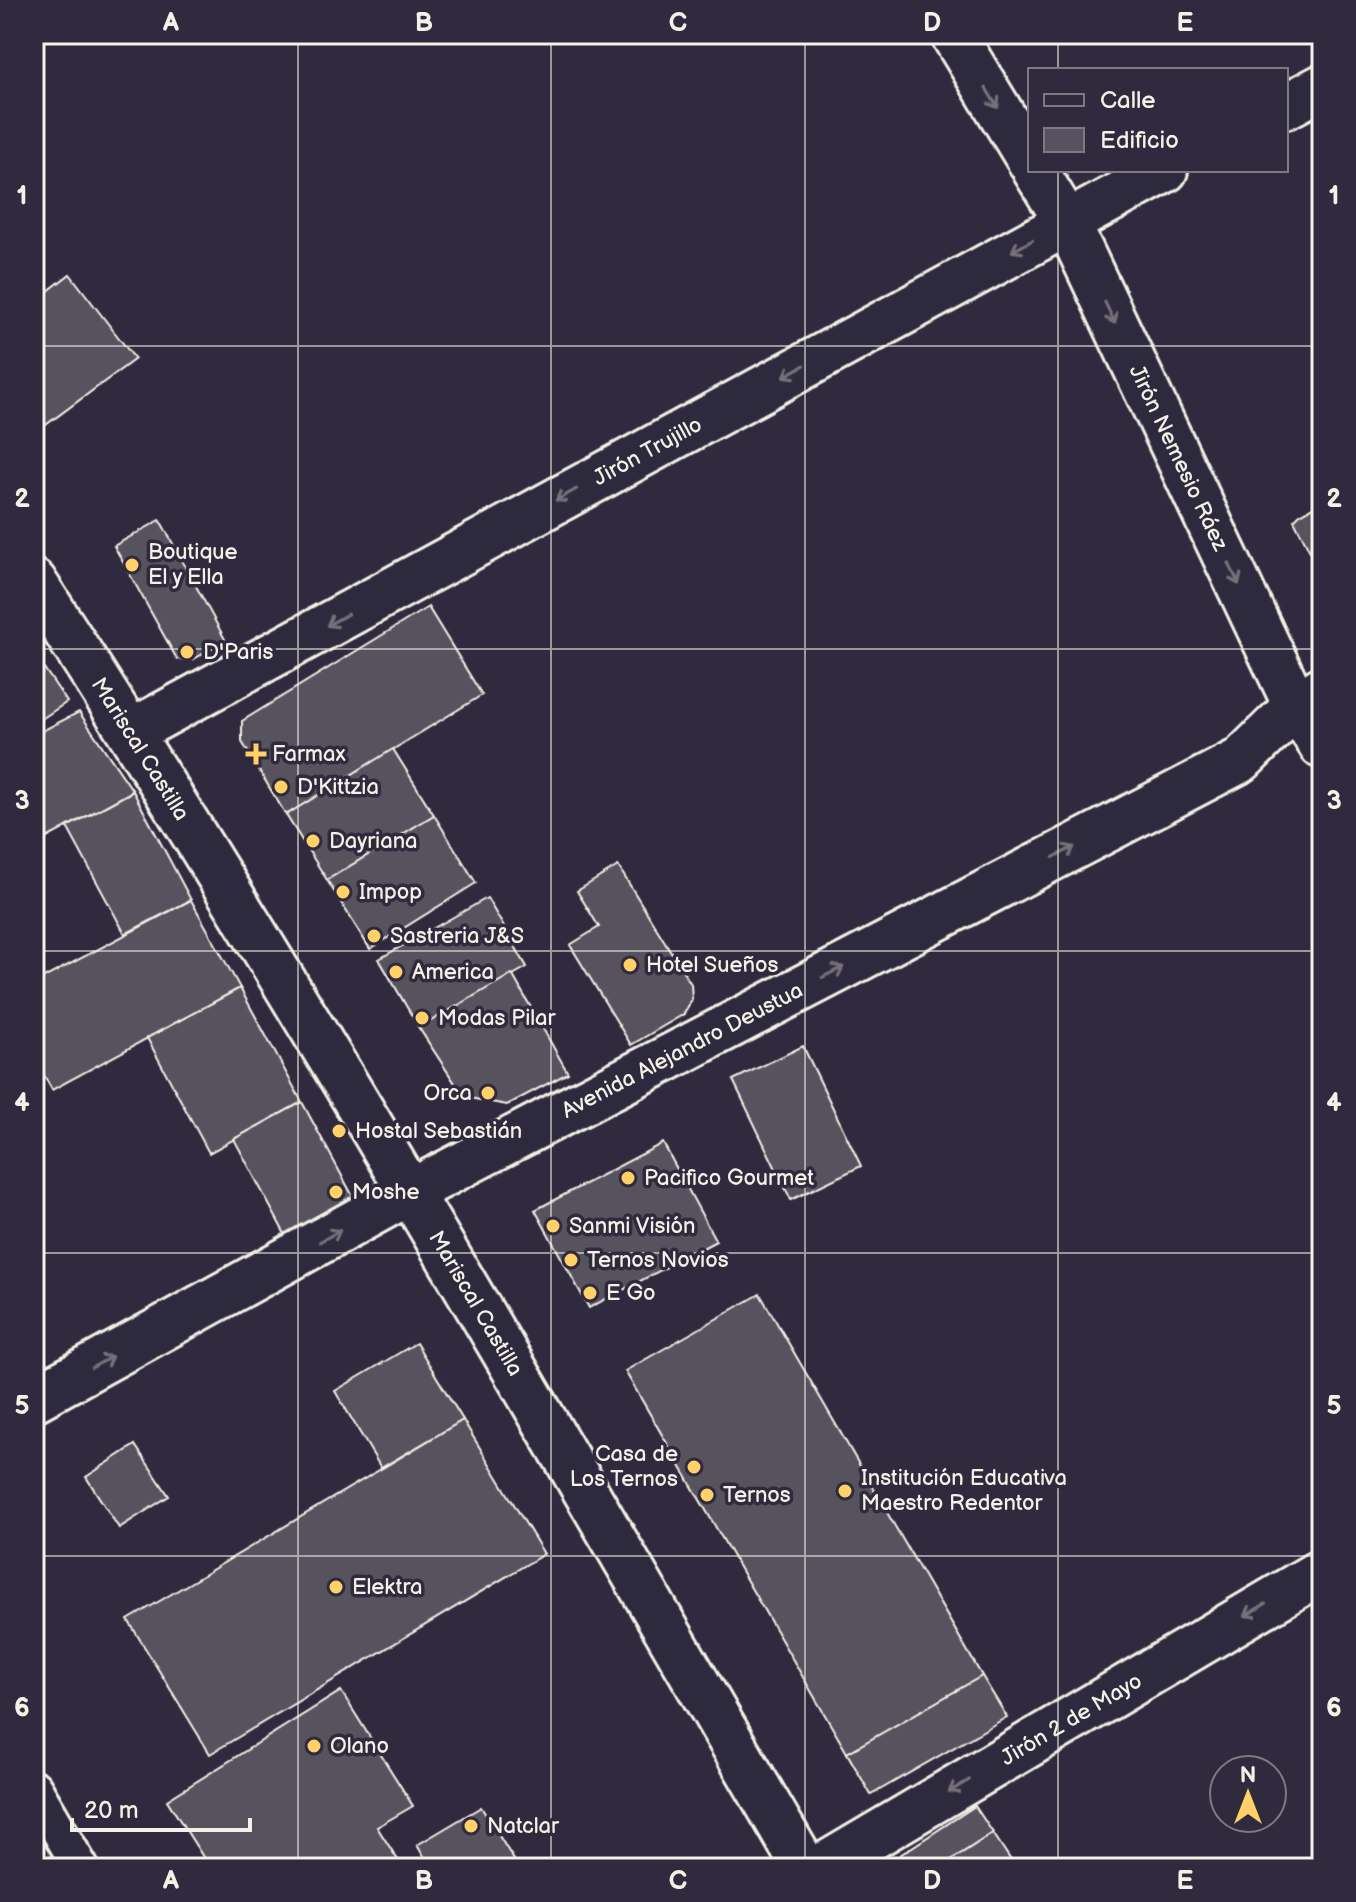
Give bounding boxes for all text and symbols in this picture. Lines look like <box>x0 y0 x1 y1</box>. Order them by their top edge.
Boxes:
text: A <box>162 8 179 39</box>
text: B <box>415 8 433 39</box>
text: C <box>669 8 687 39</box>
text: D <box>923 8 941 39</box>
text: E <box>1177 8 1194 39</box>
legend <box>1028 68 1288 172</box>
one-way arrow <box>984 86 1000 109</box>
text: Calle <box>1100 86 1155 115</box>
text: Edificio <box>1100 126 1179 155</box>
text: 1 <box>17 181 27 212</box>
text: 1 <box>1329 181 1339 212</box>
one-way arrow <box>1011 239 1034 255</box>
one-way arrow <box>1103 301 1118 325</box>
street label: Jirón Nemesio Ráez <box>1123 361 1234 556</box>
one-way arrow <box>783 363 806 379</box>
street label: Jirón Trujillo <box>589 411 707 492</box>
text: 2 <box>14 484 30 515</box>
text: 2 <box>1326 484 1342 515</box>
one-way arrow <box>554 488 578 504</box>
place label: Boutique El y Ella <box>148 539 238 591</box>
marker: Boutique El y Ella <box>123 556 141 574</box>
one-way arrow <box>1227 561 1242 585</box>
one-way arrow <box>326 613 350 628</box>
place label: D'Paris <box>203 639 273 666</box>
marker: D'Paris <box>178 643 196 661</box>
street label: Mariscal Castilla <box>85 673 195 825</box>
place label: Farmax <box>272 741 346 768</box>
marker: Farmax <box>247 745 265 763</box>
place label: D'Kittzia <box>297 774 379 801</box>
marker: D'Kittzia <box>272 778 290 796</box>
text: 3 <box>14 786 30 817</box>
text: 3 <box>1326 786 1342 817</box>
place label: Dayriana <box>329 828 418 855</box>
marker: Dayriana <box>304 832 322 850</box>
one-way arrow <box>1051 844 1075 860</box>
place label: Impop <box>359 879 422 906</box>
marker: Impop <box>334 883 352 901</box>
place label: Sastreria J&S <box>390 923 524 950</box>
marker: Sastreria J&S <box>365 927 383 945</box>
place label: Hotel Sueños <box>646 952 778 979</box>
marker: Hotel Sueños <box>621 956 639 974</box>
place label: America <box>412 959 494 986</box>
marker: America <box>387 963 405 981</box>
one-way arrow <box>821 964 844 980</box>
street label: Avenida Alejandro Deustua <box>557 977 807 1124</box>
place label: Modas Pilar <box>438 1005 557 1032</box>
marker: Modas Pilar <box>413 1009 431 1027</box>
place label: Orca <box>424 1080 472 1107</box>
marker: Orca <box>479 1084 497 1102</box>
text: 4 <box>14 1088 30 1119</box>
text: 4 <box>1326 1088 1342 1119</box>
place label: Hostal Sebastián <box>355 1118 522 1145</box>
marker: Hostal Sebastián <box>330 1122 348 1140</box>
place label: Pacifico Gourmet <box>644 1165 814 1192</box>
marker: Pacifico Gourmet <box>619 1169 637 1187</box>
place label: Moshe <box>352 1179 420 1206</box>
marker: Moshe <box>327 1183 345 1201</box>
place label: Sanmi Visión <box>569 1213 696 1240</box>
marker: Sanmi Visión <box>544 1217 562 1235</box>
street label: Mariscal Castilla <box>423 1226 529 1381</box>
one-way arrow <box>318 1228 341 1244</box>
place label: Ternos Novios <box>587 1247 729 1274</box>
marker: Ternos Novios <box>562 1251 580 1269</box>
place label: E Go <box>606 1280 655 1307</box>
marker: E Go <box>581 1284 599 1302</box>
one-way arrow <box>90 1353 114 1369</box>
text: 5 <box>14 1391 30 1422</box>
text: 5 <box>1326 1391 1342 1422</box>
place label: Casa de Los Ternos <box>570 1441 678 1493</box>
marker: Casa de Los Ternos <box>685 1458 703 1476</box>
place label: Institución Educativa Maestro Redentor <box>861 1465 1067 1517</box>
place label: Ternos <box>723 1482 791 1509</box>
marker: Institución Educativa Maestro Redentor <box>836 1482 854 1500</box>
marker: Ternos <box>698 1486 716 1504</box>
place label: Elektra <box>352 1574 422 1601</box>
marker: Elektra <box>327 1578 345 1596</box>
one-way arrow <box>1244 1603 1267 1619</box>
street label: Jirón 2 de Mayo <box>996 1667 1147 1772</box>
text: 6 <box>14 1693 30 1724</box>
text: 6 <box>1326 1693 1342 1724</box>
place label: Olano <box>330 1733 389 1760</box>
marker: Olano <box>305 1737 323 1755</box>
north arrow <box>1208 1754 1288 1834</box>
text: N <box>1240 1762 1256 1789</box>
one-way arrow <box>948 1778 971 1794</box>
scale bar <box>72 1782 250 1832</box>
text: 20 m <box>84 1796 139 1825</box>
place label: Natclar <box>487 1813 560 1840</box>
marker: Natclar <box>462 1817 480 1835</box>
text: A <box>162 1866 179 1897</box>
text: B <box>415 1866 433 1897</box>
text: C <box>669 1866 687 1897</box>
text: D <box>923 1866 941 1897</box>
text: E <box>1177 1866 1194 1897</box>

